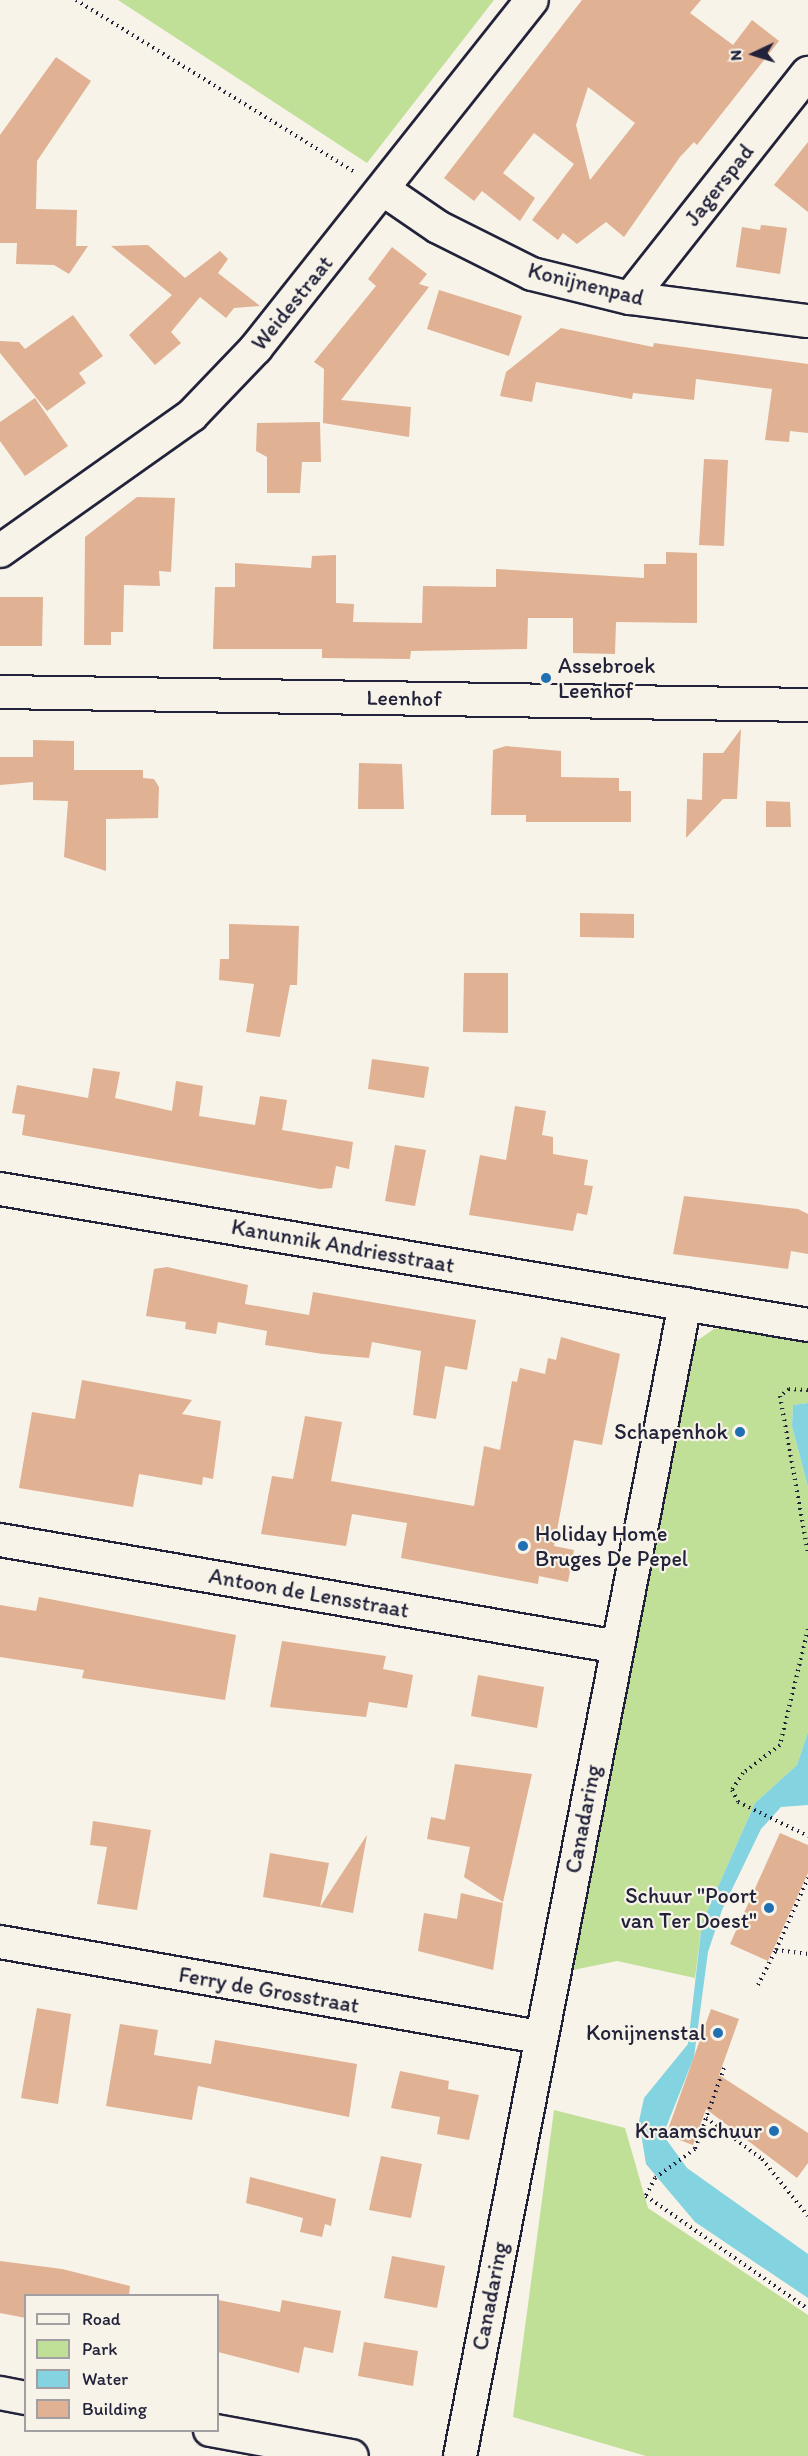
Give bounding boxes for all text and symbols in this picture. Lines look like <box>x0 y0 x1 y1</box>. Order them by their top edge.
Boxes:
north arrow <box>724 24 784 84</box>
text: N <box>726 49 745 61</box>
street label: Jagerspad <box>679 139 759 231</box>
street label: Weidestraat <box>246 250 338 356</box>
street label: Konijnenpad <box>525 257 647 311</box>
place label: Assebroek Leenhof <box>558 652 655 704</box>
marker: Assebroek Leenhof <box>539 671 553 685</box>
street label: Leenhof <box>366 684 442 712</box>
street label: Kanunnik Andriesstraat <box>229 1213 457 1279</box>
place label: Schapenhok <box>614 1419 728 1445</box>
marker: Schapenhok <box>733 1425 747 1439</box>
place label: Holiday Home Bruges De Pepel <box>535 1520 687 1572</box>
marker: Holiday Home Bruges De Pepel <box>516 1539 530 1553</box>
street label: Antoon de Lensstraat <box>207 1562 411 1624</box>
street label: Canadaring <box>560 1762 606 1876</box>
place label: Schuur "Poort van Ter Doest" <box>622 1882 757 1934</box>
marker: Schuur "Poort van Ter Doest" <box>762 1901 776 1915</box>
street label: Ferry de Grosstraat <box>177 1961 361 2019</box>
place label: Konijnenstal <box>586 2020 706 2046</box>
marker: Konijnenstal <box>711 2026 725 2040</box>
place label: Kraamschuur <box>635 2118 762 2144</box>
marker: Kraamschuur <box>767 2124 781 2138</box>
street label: Canadaring <box>467 2239 513 2353</box>
legend <box>24 2294 219 2432</box>
text: Road <box>82 2308 121 2330</box>
text: Park <box>82 2338 117 2360</box>
text: Water <box>82 2368 128 2390</box>
text: Building <box>82 2398 147 2420</box>

